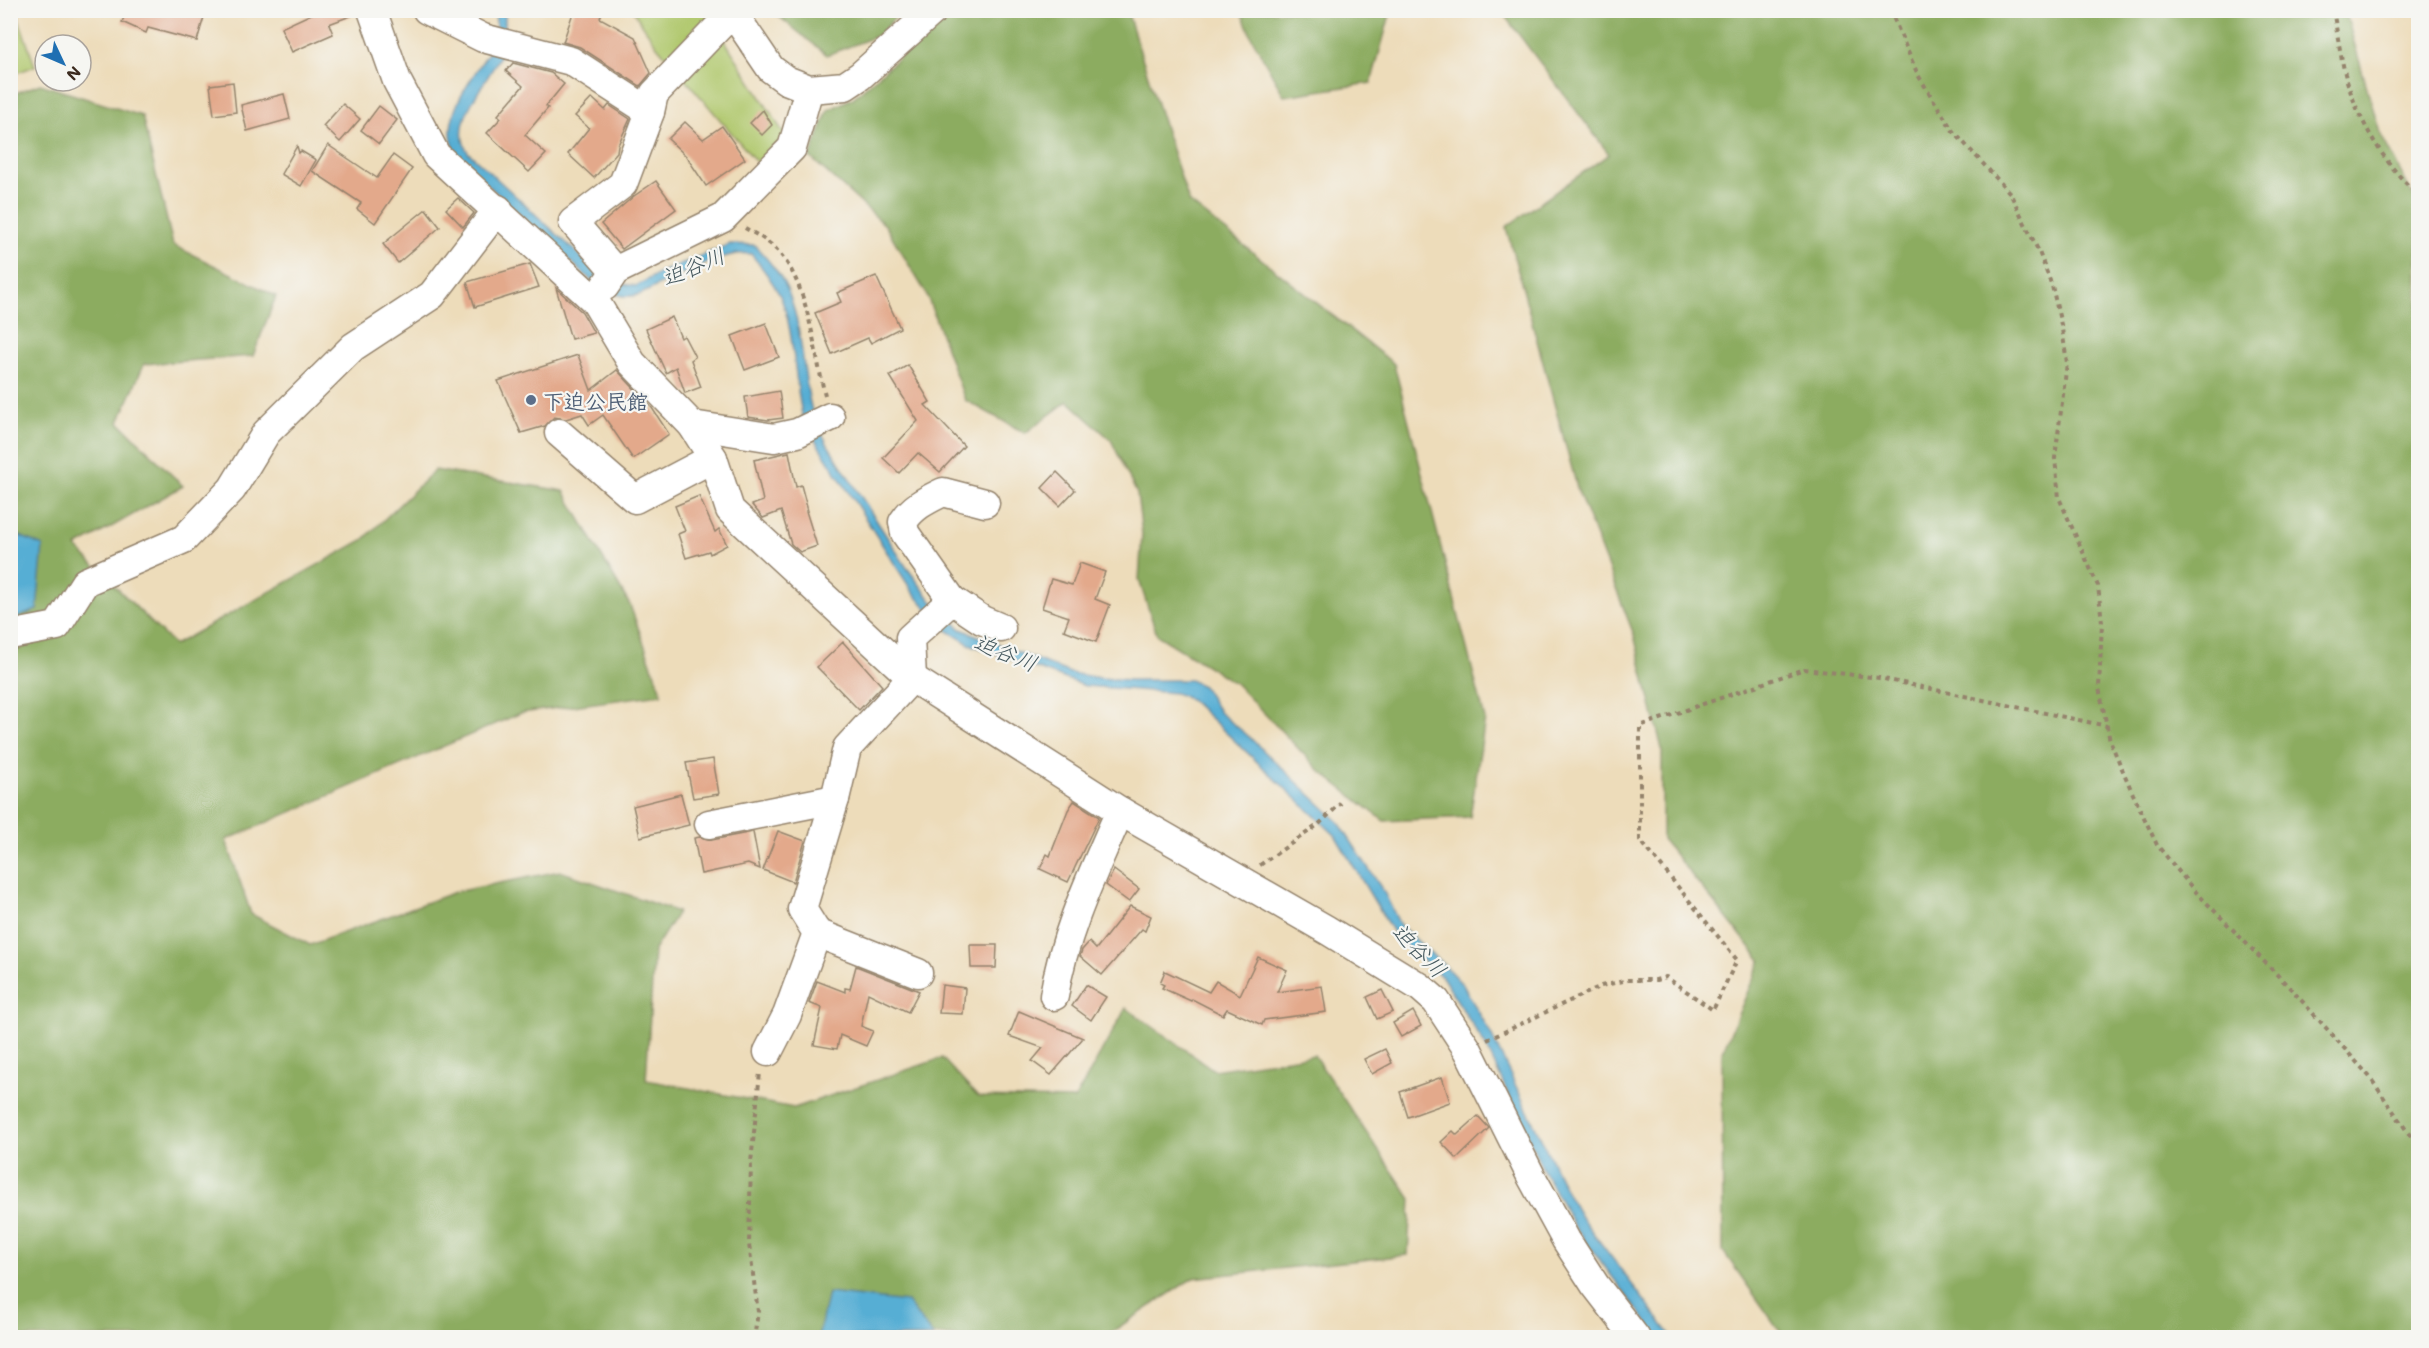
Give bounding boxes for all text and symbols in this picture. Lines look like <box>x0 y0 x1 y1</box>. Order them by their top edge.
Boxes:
north arrow <box>33 33 93 93</box>
text: N <box>62 62 86 85</box>
water label: 迫谷川 <box>657 240 729 292</box>
place label: 下迫公民館 <box>543 387 648 414</box>
marker: 下迫公民館 <box>524 393 538 407</box>
water label: 迫谷川 <box>970 626 1042 678</box>
water label: 迫谷川 <box>1387 916 1453 984</box>

